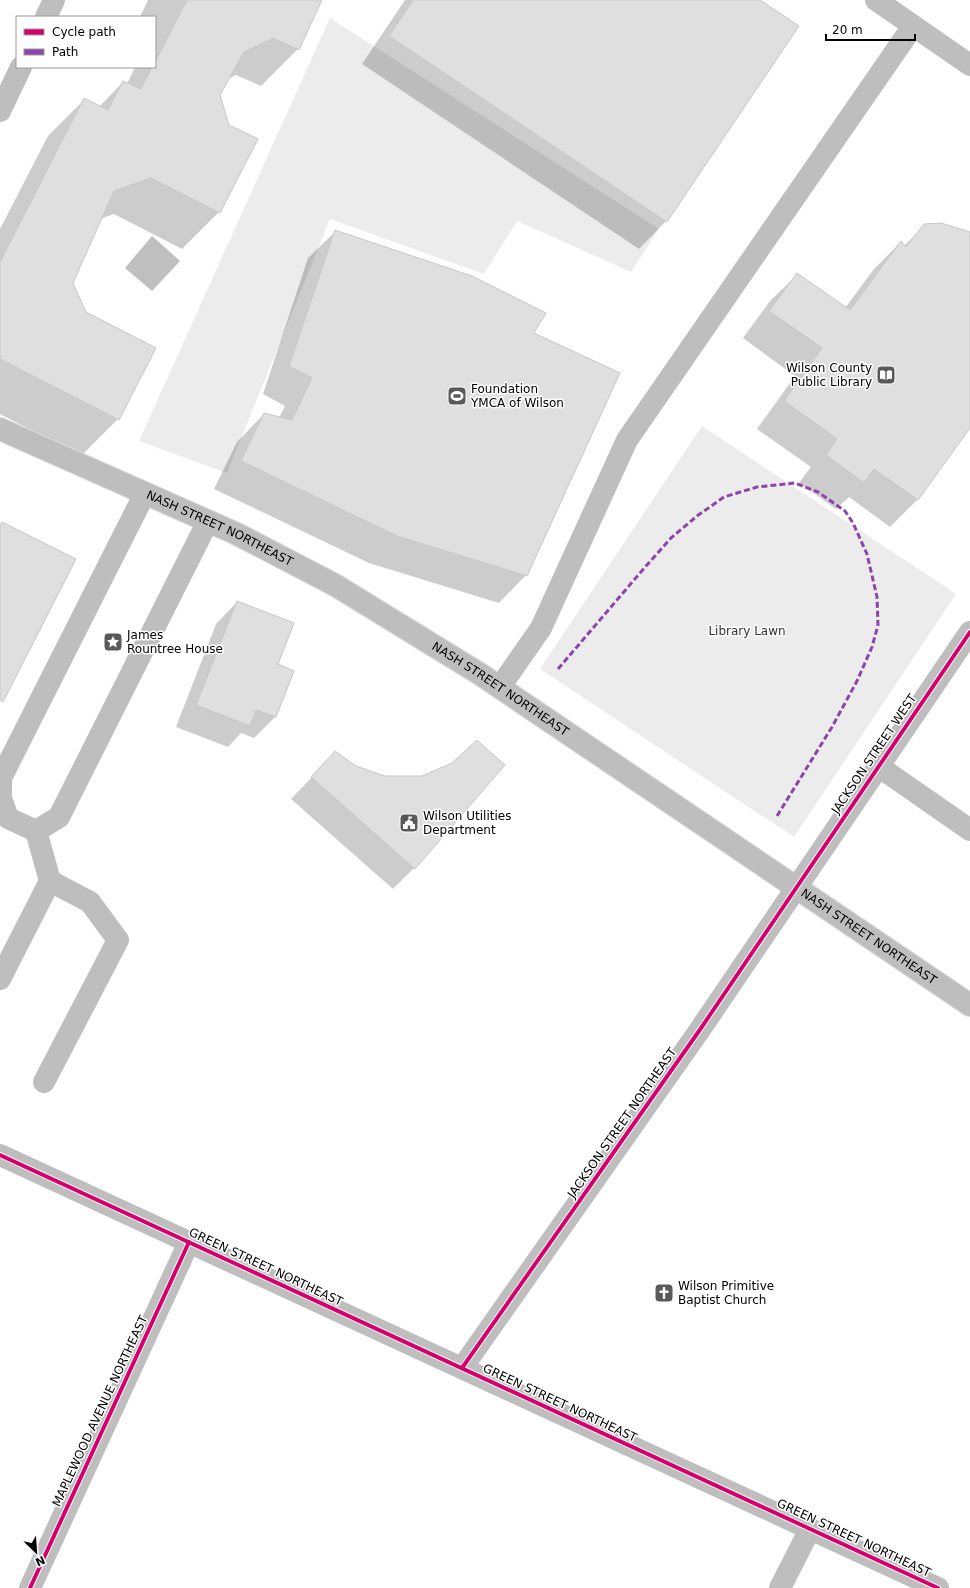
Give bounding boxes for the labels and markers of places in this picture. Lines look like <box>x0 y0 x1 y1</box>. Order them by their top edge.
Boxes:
place label: Wilson County Public Library <box>786 361 872 389</box>
library icon: Wilson County Public Library <box>875 364 897 386</box>
place label: Foundation YMCA of Wilson <box>470 382 564 410</box>
sports icon: Foundation YMCA of Wilson <box>446 385 468 407</box>
place label: James Rountree House <box>126 628 223 656</box>
place icon: James Rountree House <box>102 631 124 653</box>
place label: Wilson Utilities Department <box>423 809 511 837</box>
public building icon: Wilson Utilities Department <box>398 812 420 834</box>
place label: Wilson Primitive Baptist Church <box>678 1279 774 1307</box>
church icon: Wilson Primitive Baptist Church <box>653 1282 675 1304</box>

